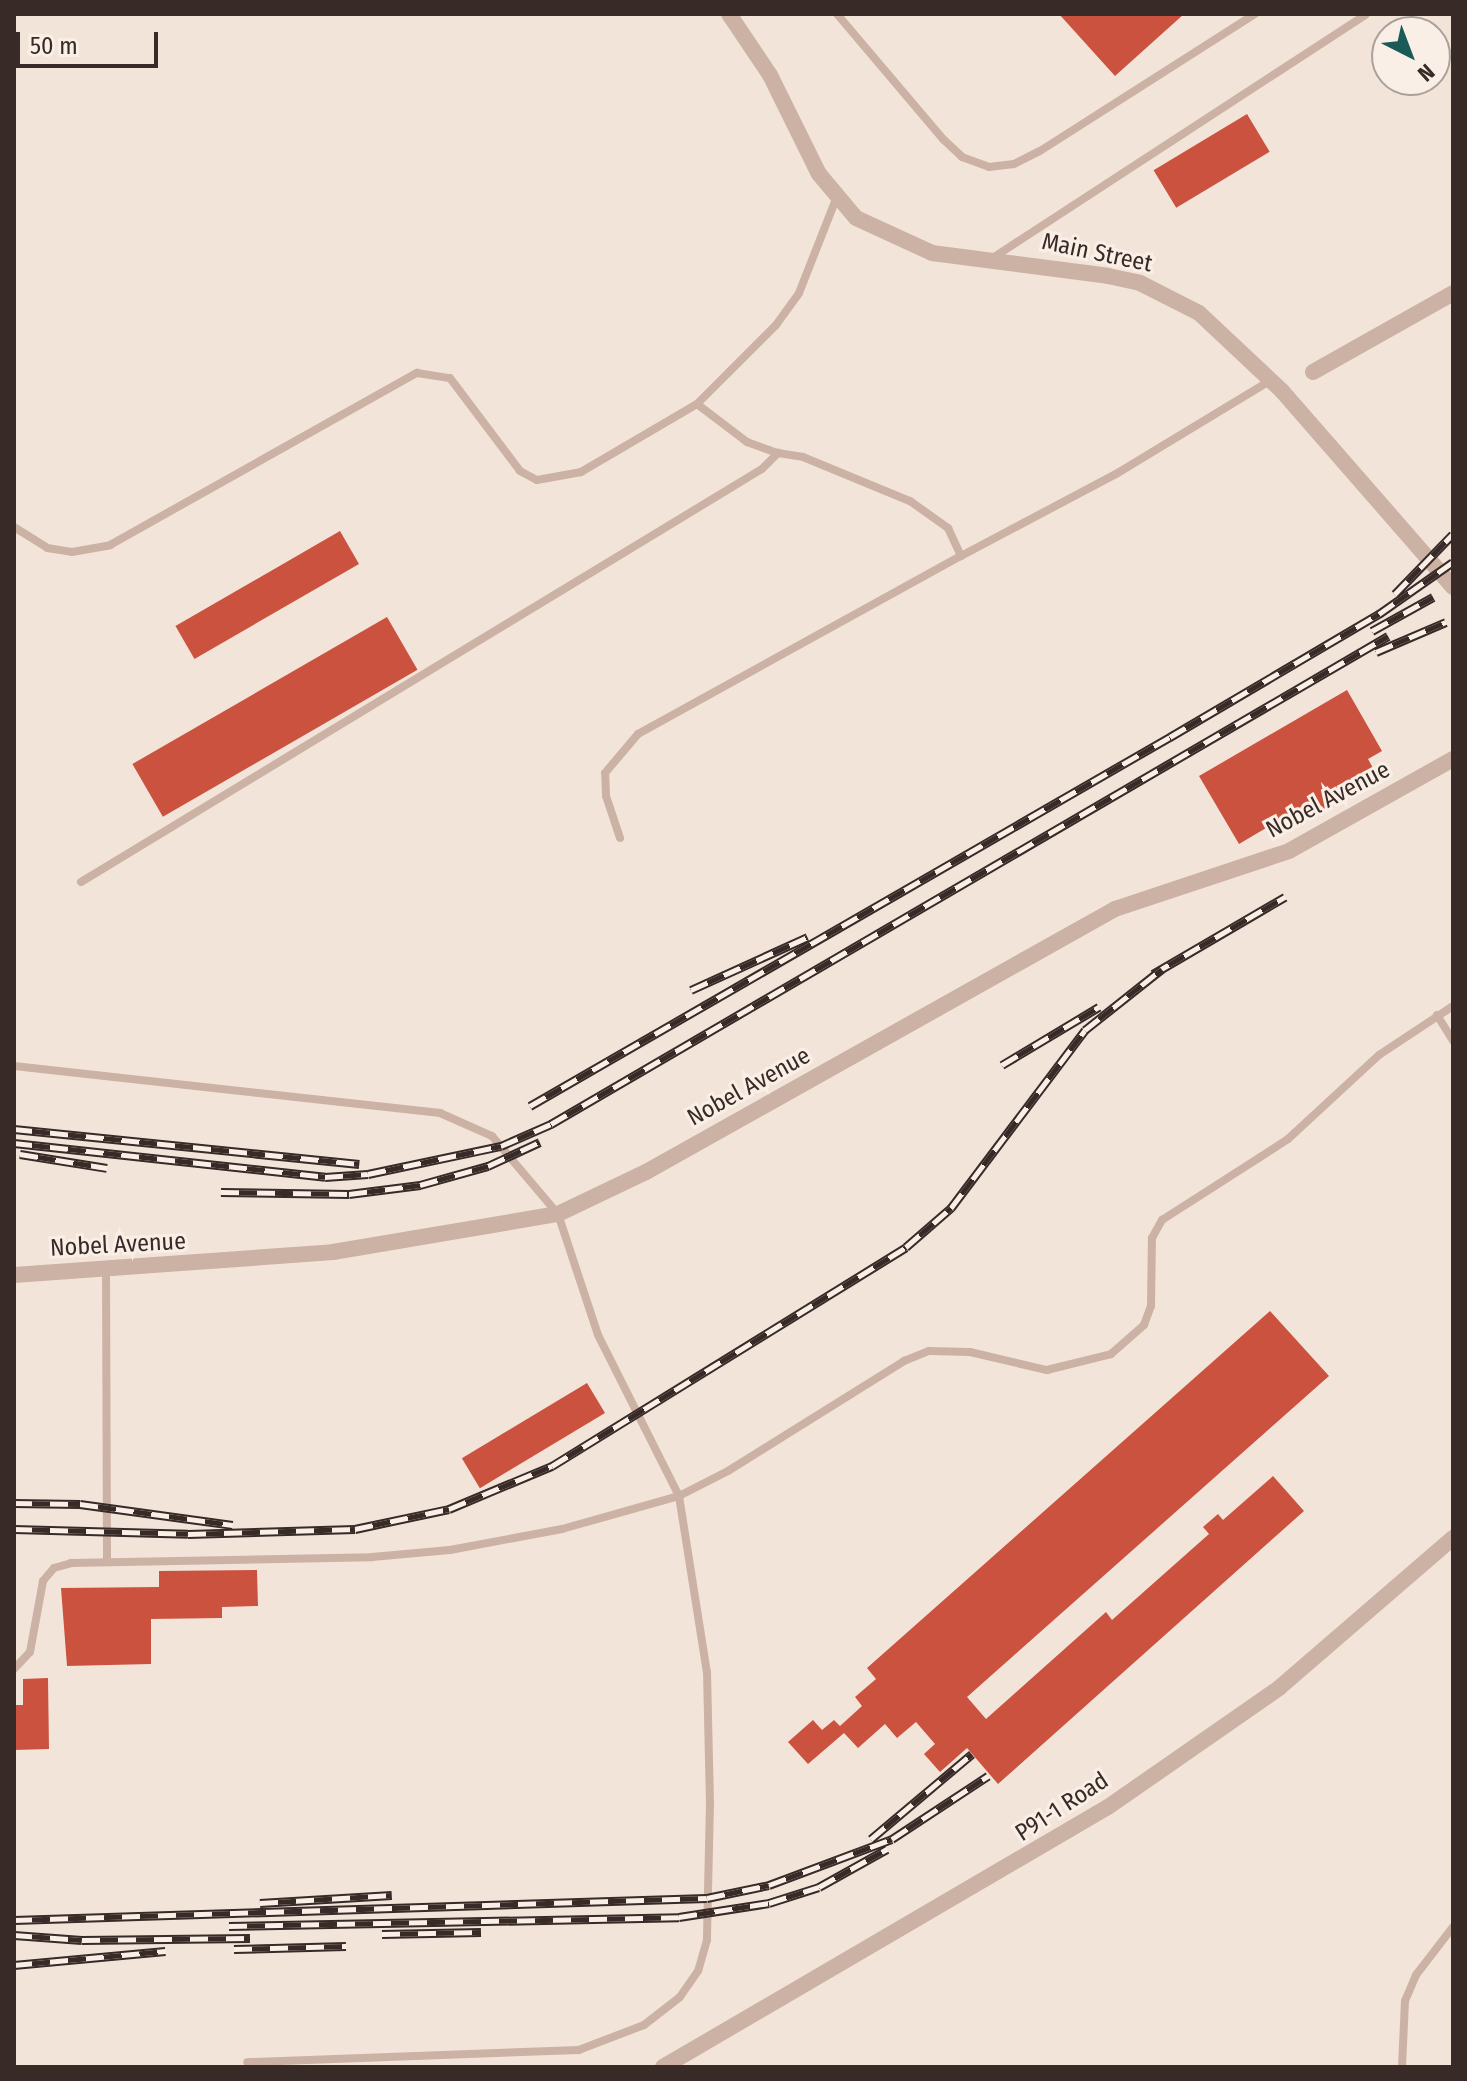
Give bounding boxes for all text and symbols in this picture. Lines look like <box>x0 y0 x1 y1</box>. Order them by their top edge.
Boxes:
scale bar <box>20 16 162 66</box>
north arrow <box>1371 16 1451 96</box>
text: 50 m <box>30 32 78 60</box>
text: N <box>1412 58 1440 87</box>
street label: Main Street <box>1039 227 1155 279</box>
street label: Nobel Avenue <box>1261 755 1395 845</box>
street label: Nobel Avenue <box>683 1041 815 1133</box>
street label: Nobel Avenue <box>49 1227 187 1263</box>
street label: P91-1 Road <box>1010 1766 1114 1848</box>

